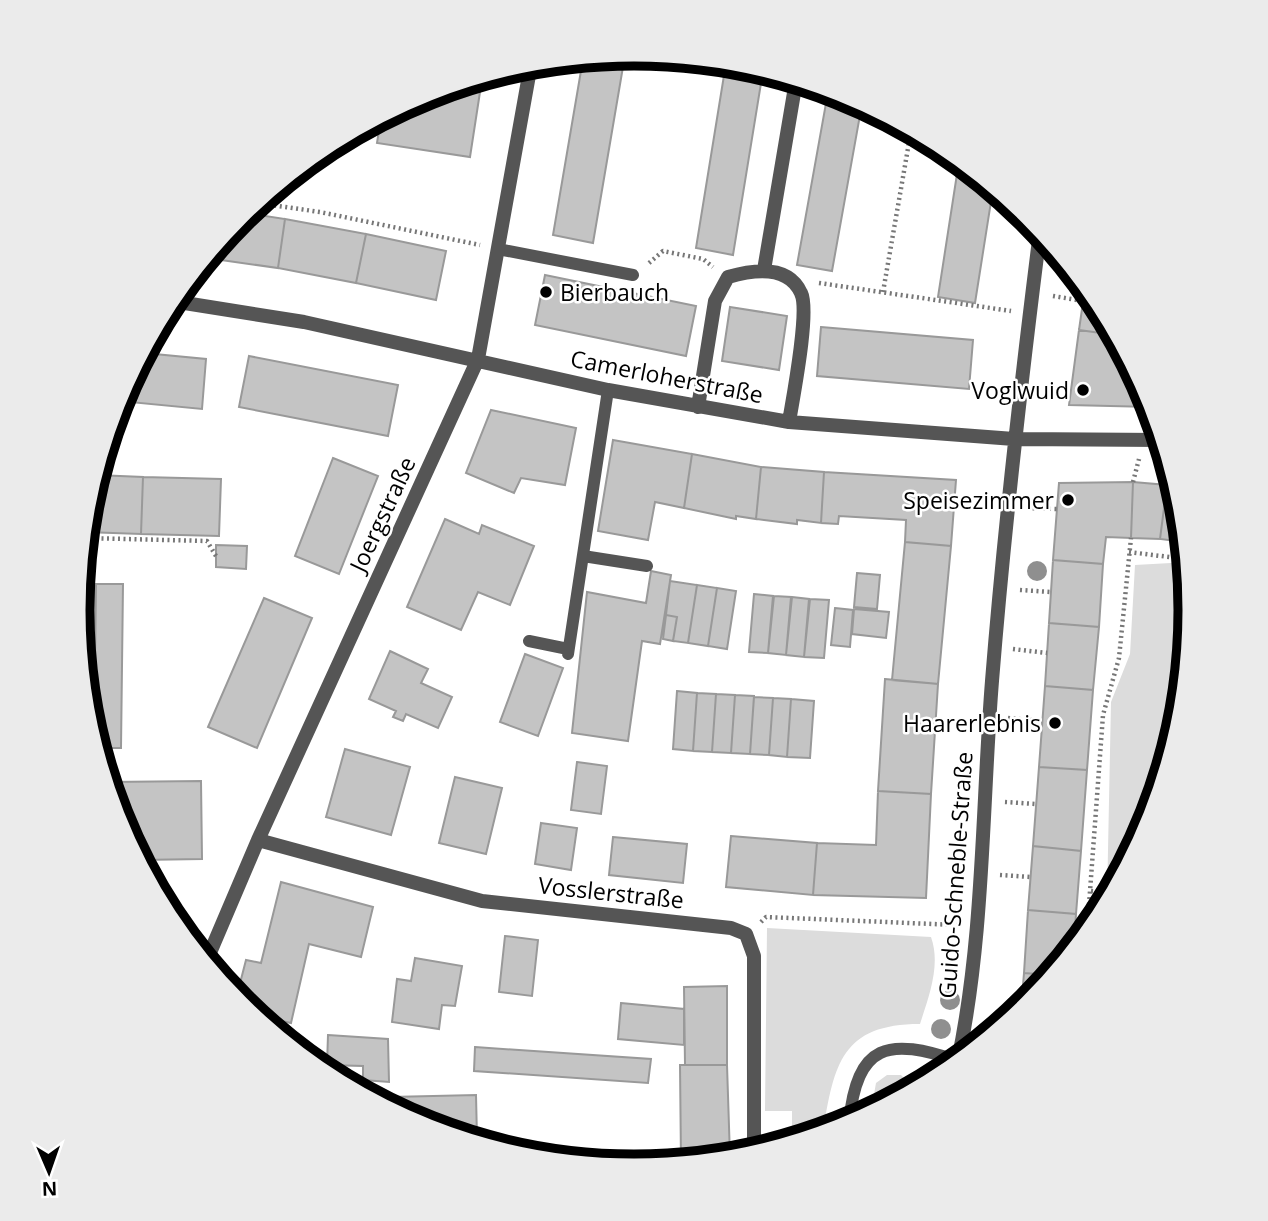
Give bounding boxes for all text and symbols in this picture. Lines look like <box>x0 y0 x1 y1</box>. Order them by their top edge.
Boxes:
place label: Bierbauch <box>560 276 669 308</box>
marker: Bierbauch <box>538 284 554 300</box>
street label: Camerloherstraße <box>568 342 766 410</box>
place label: Voglwuid <box>971 374 1069 406</box>
marker: Voglwuid <box>1075 382 1091 398</box>
street label: Joergstraße <box>341 451 423 578</box>
place label: Speisezimmer <box>903 484 1055 516</box>
marker: Speisezimmer <box>1060 492 1076 508</box>
place label: Haarerlebnis <box>903 707 1041 739</box>
marker: Haarerlebnis <box>1047 715 1063 731</box>
street label: Guido-Schneble-Straße <box>930 751 980 999</box>
street label: Vosslerstraße <box>537 868 685 916</box>
north arrow <box>14 1137 84 1207</box>
text: N <box>41 1176 58 1202</box>

